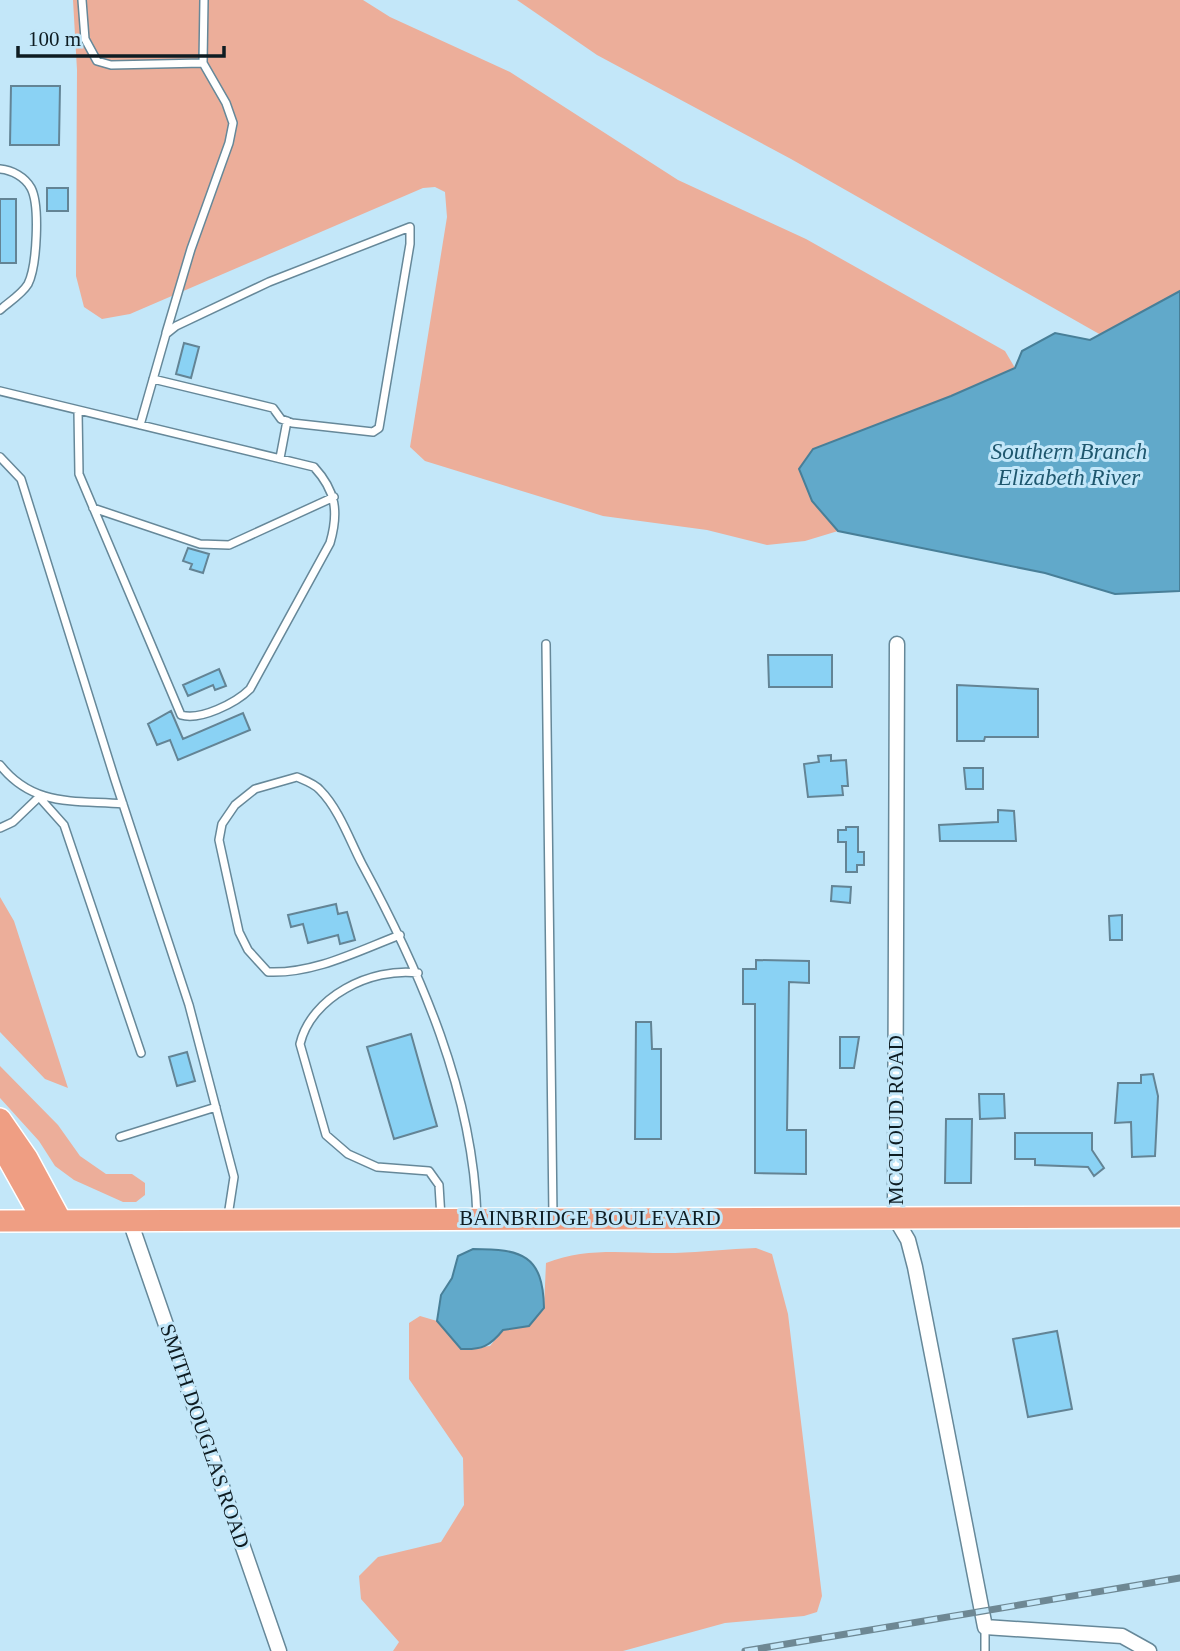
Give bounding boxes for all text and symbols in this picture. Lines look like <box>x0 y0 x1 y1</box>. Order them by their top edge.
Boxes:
scale bar <box>18 14 224 58</box>
text: 100 m <box>28 27 81 51</box>
water label: Southern Branch Elizabeth River <box>991 439 1147 490</box>
street label: MCCLOUD ROAD <box>884 1035 908 1205</box>
street label: BAINBRIDGE BOULEVARD <box>459 1206 721 1230</box>
street label: SMITH DOUGLAS ROAD <box>155 1321 255 1551</box>

